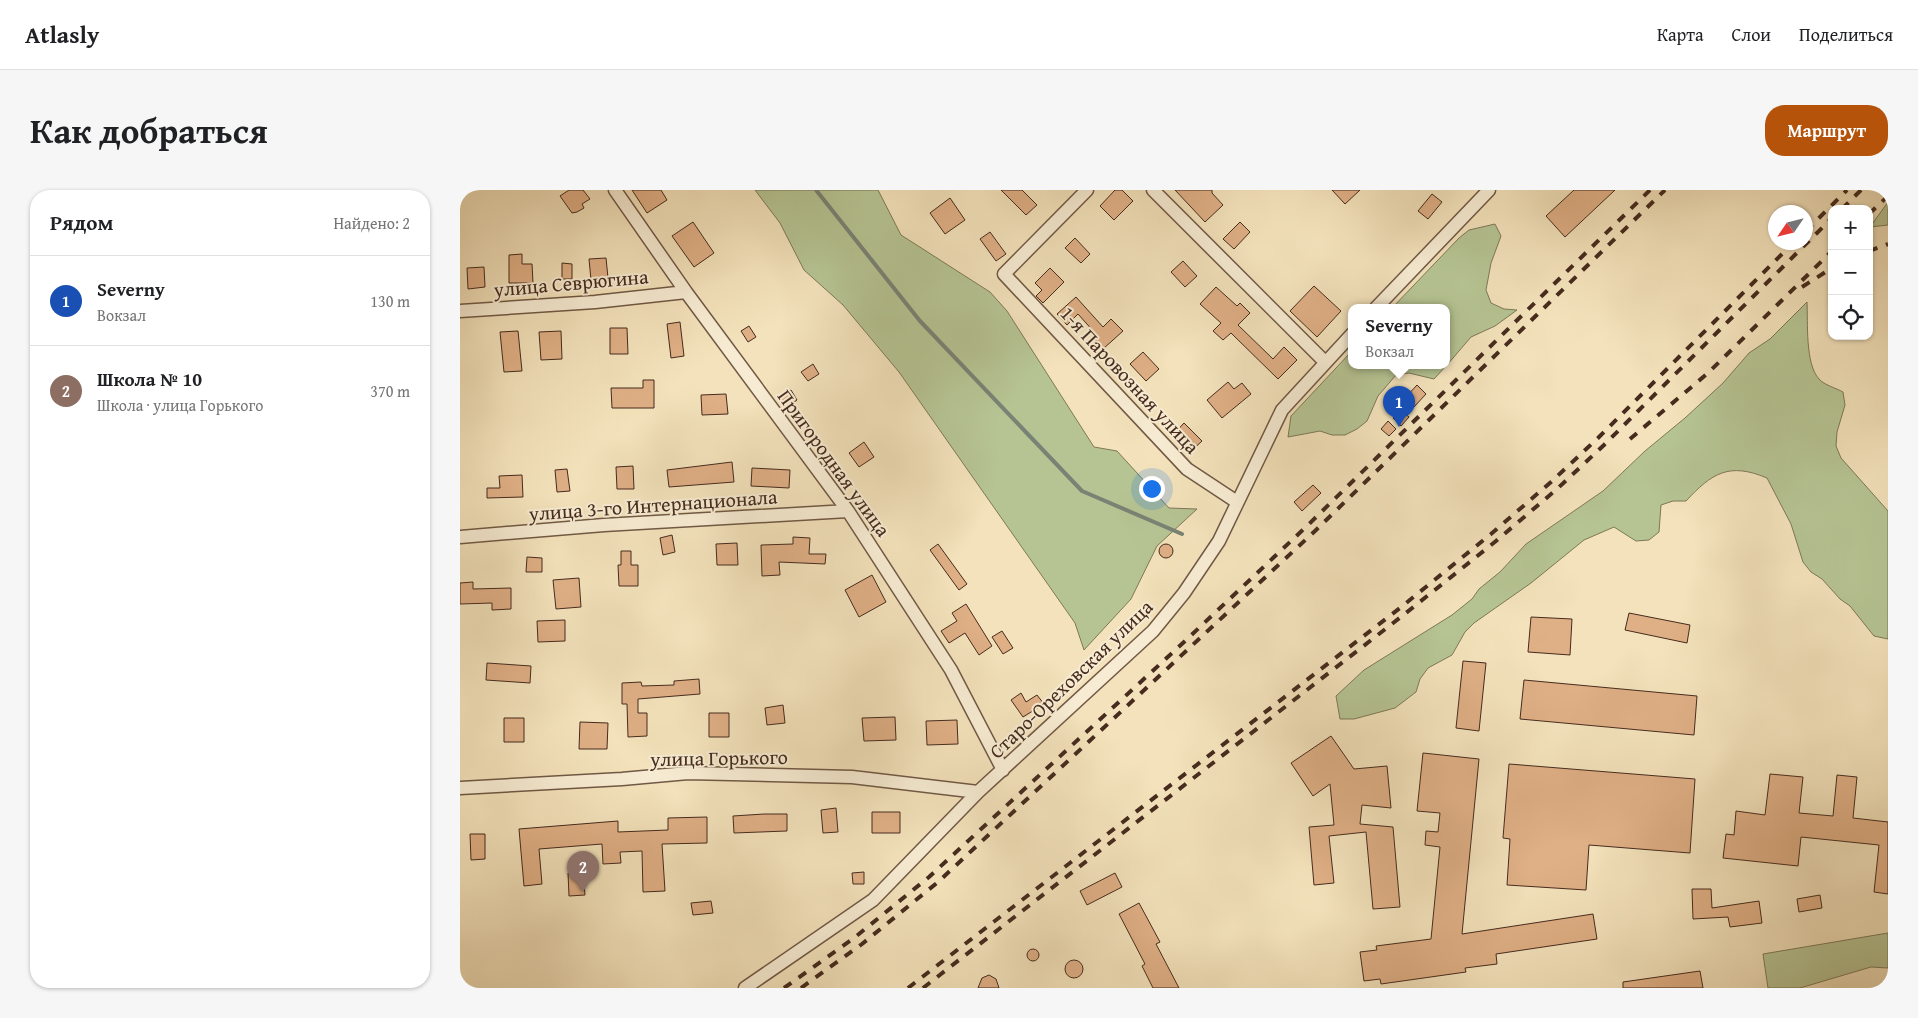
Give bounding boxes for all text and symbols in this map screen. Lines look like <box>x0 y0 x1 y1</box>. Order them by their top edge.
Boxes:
text: Atlasly <box>25 17 99 52</box>
text: Карта <box>1657 21 1704 48</box>
text: Слои <box>1732 21 1771 48</box>
text: Поделиться <box>1799 21 1893 48</box>
text: Как добраться <box>30 105 268 156</box>
button: Маршрут <box>1765 105 1888 156</box>
north arrow <box>1768 205 1813 250</box>
map controls <box>1828 205 1873 340</box>
button: + <box>1828 205 1873 250</box>
text: Рядом <box>50 207 113 238</box>
text: Найдено: 2 <box>333 211 410 235</box>
button: − <box>1828 250 1873 295</box>
street label: улица Севрюгина <box>491 261 650 304</box>
text: Severny <box>97 275 165 303</box>
text: 1 <box>62 289 70 313</box>
text: 130 m <box>370 289 410 313</box>
button: locate <box>1828 295 1873 340</box>
street label: 1-я Паровозная улица <box>1054 299 1207 460</box>
text: Вокзал <box>97 303 146 327</box>
popup <box>1348 304 1450 369</box>
text: Severny <box>1365 311 1433 339</box>
text: Вокзал <box>1365 339 1414 363</box>
text: Школа № 10 <box>97 365 202 393</box>
text: 2 <box>62 379 70 403</box>
text: 370 m <box>370 379 410 403</box>
street label: Пригородная улица <box>771 383 898 543</box>
pin: 1 <box>1383 386 1415 427</box>
text: Школа · улица Горького <box>97 393 263 417</box>
your location <box>1139 476 1165 502</box>
street label: улица 3-го Интернационала <box>527 481 779 528</box>
street label: Старо-Ореховская улица <box>982 592 1159 765</box>
street label: улица Горького <box>649 742 788 773</box>
pin: 2 <box>567 851 599 892</box>

